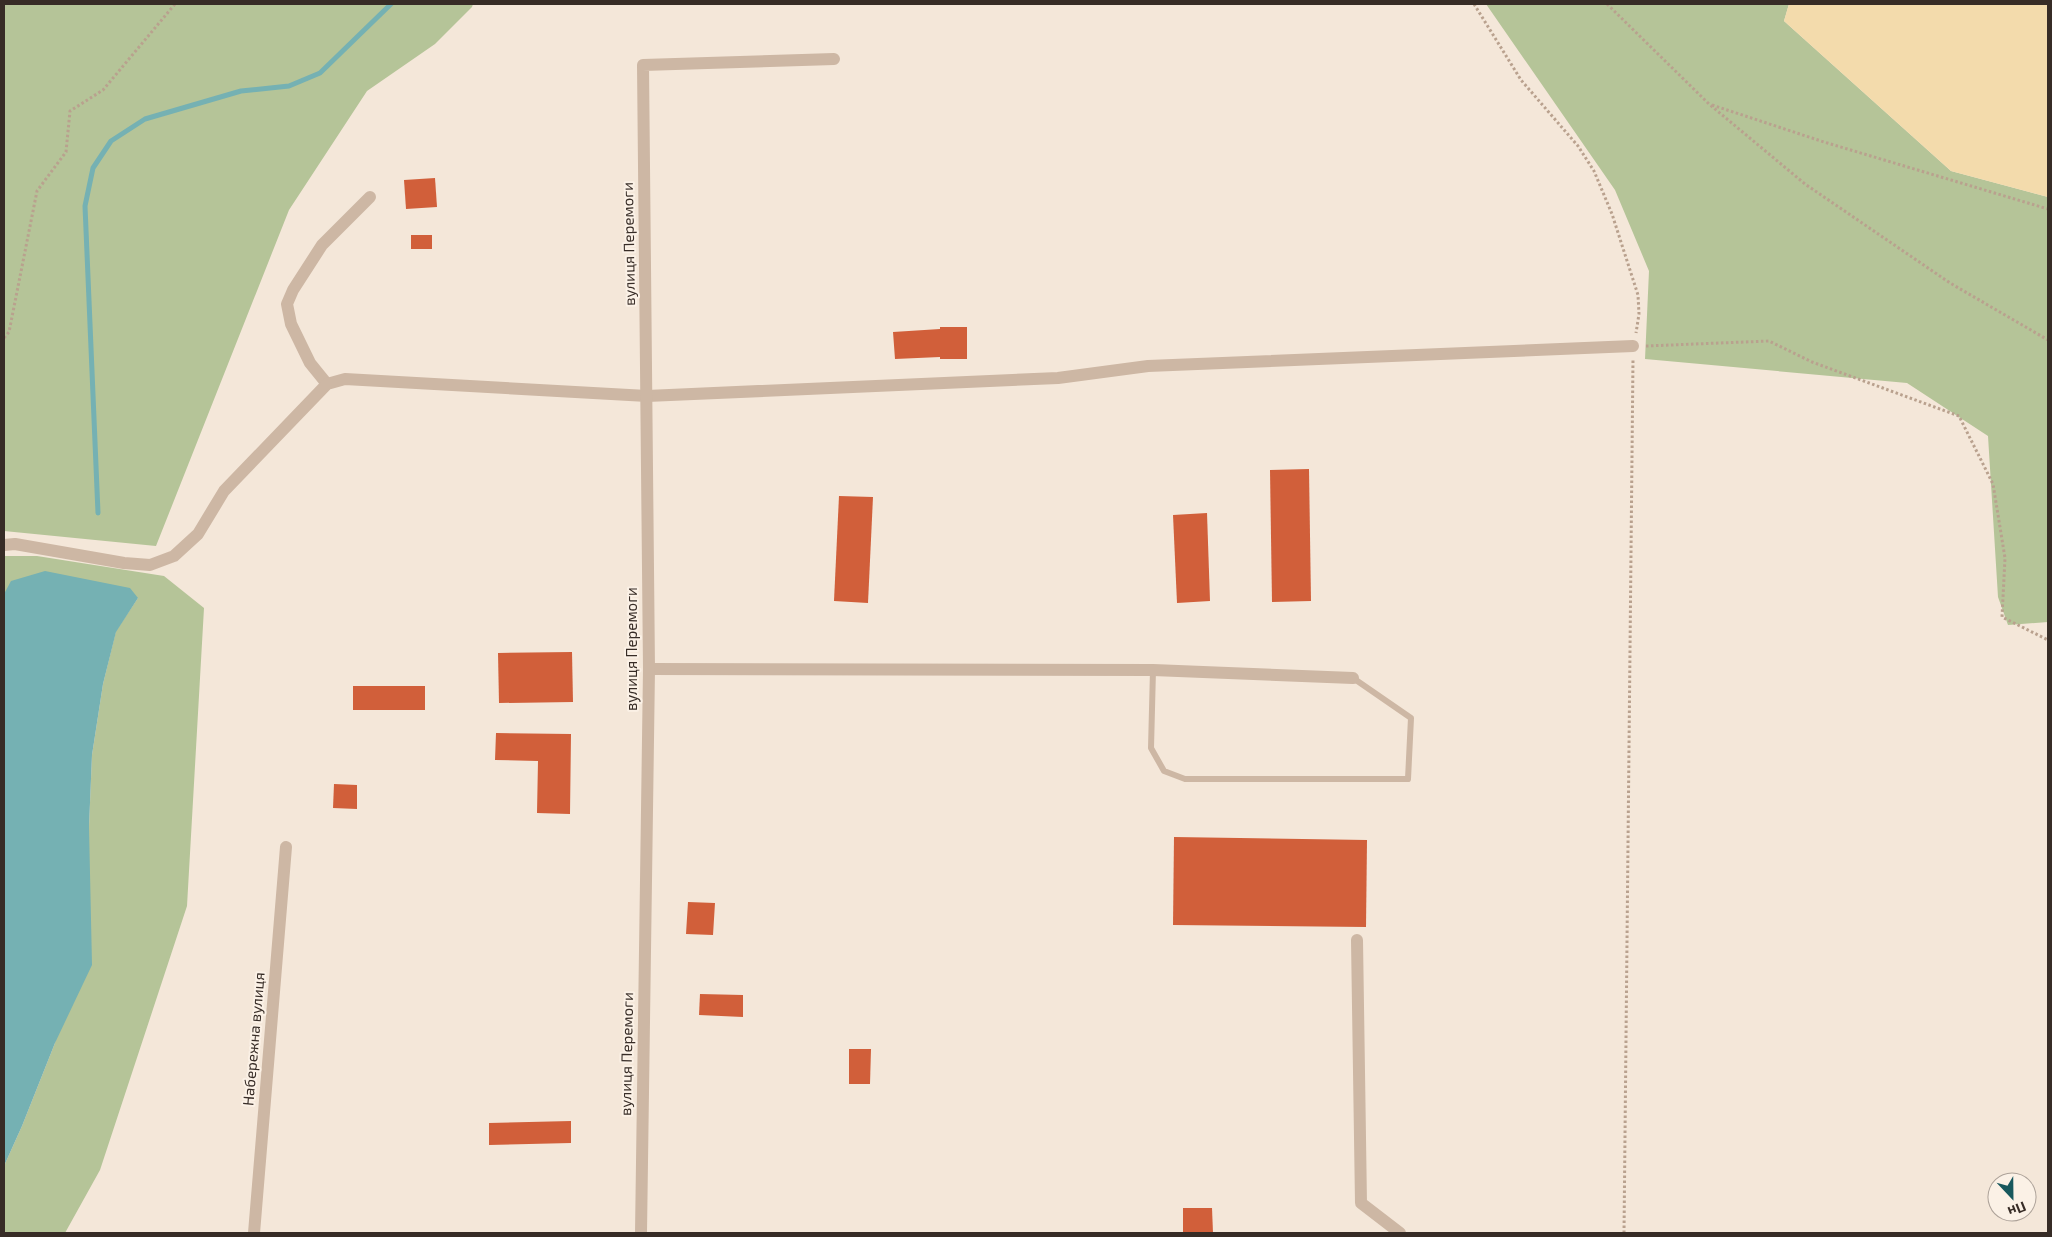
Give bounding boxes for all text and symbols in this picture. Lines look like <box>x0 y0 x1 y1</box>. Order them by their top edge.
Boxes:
street label: вулиця Перемоги <box>618 182 639 306</box>
street label: вулиця Перемоги <box>622 587 641 711</box>
street label: Набережна вулиця <box>238 971 269 1106</box>
street label: вулиця Перемоги <box>616 992 637 1116</box>
north arrow <box>1987 1172 2037 1222</box>
text: Пн <box>2005 1198 2029 1221</box>

